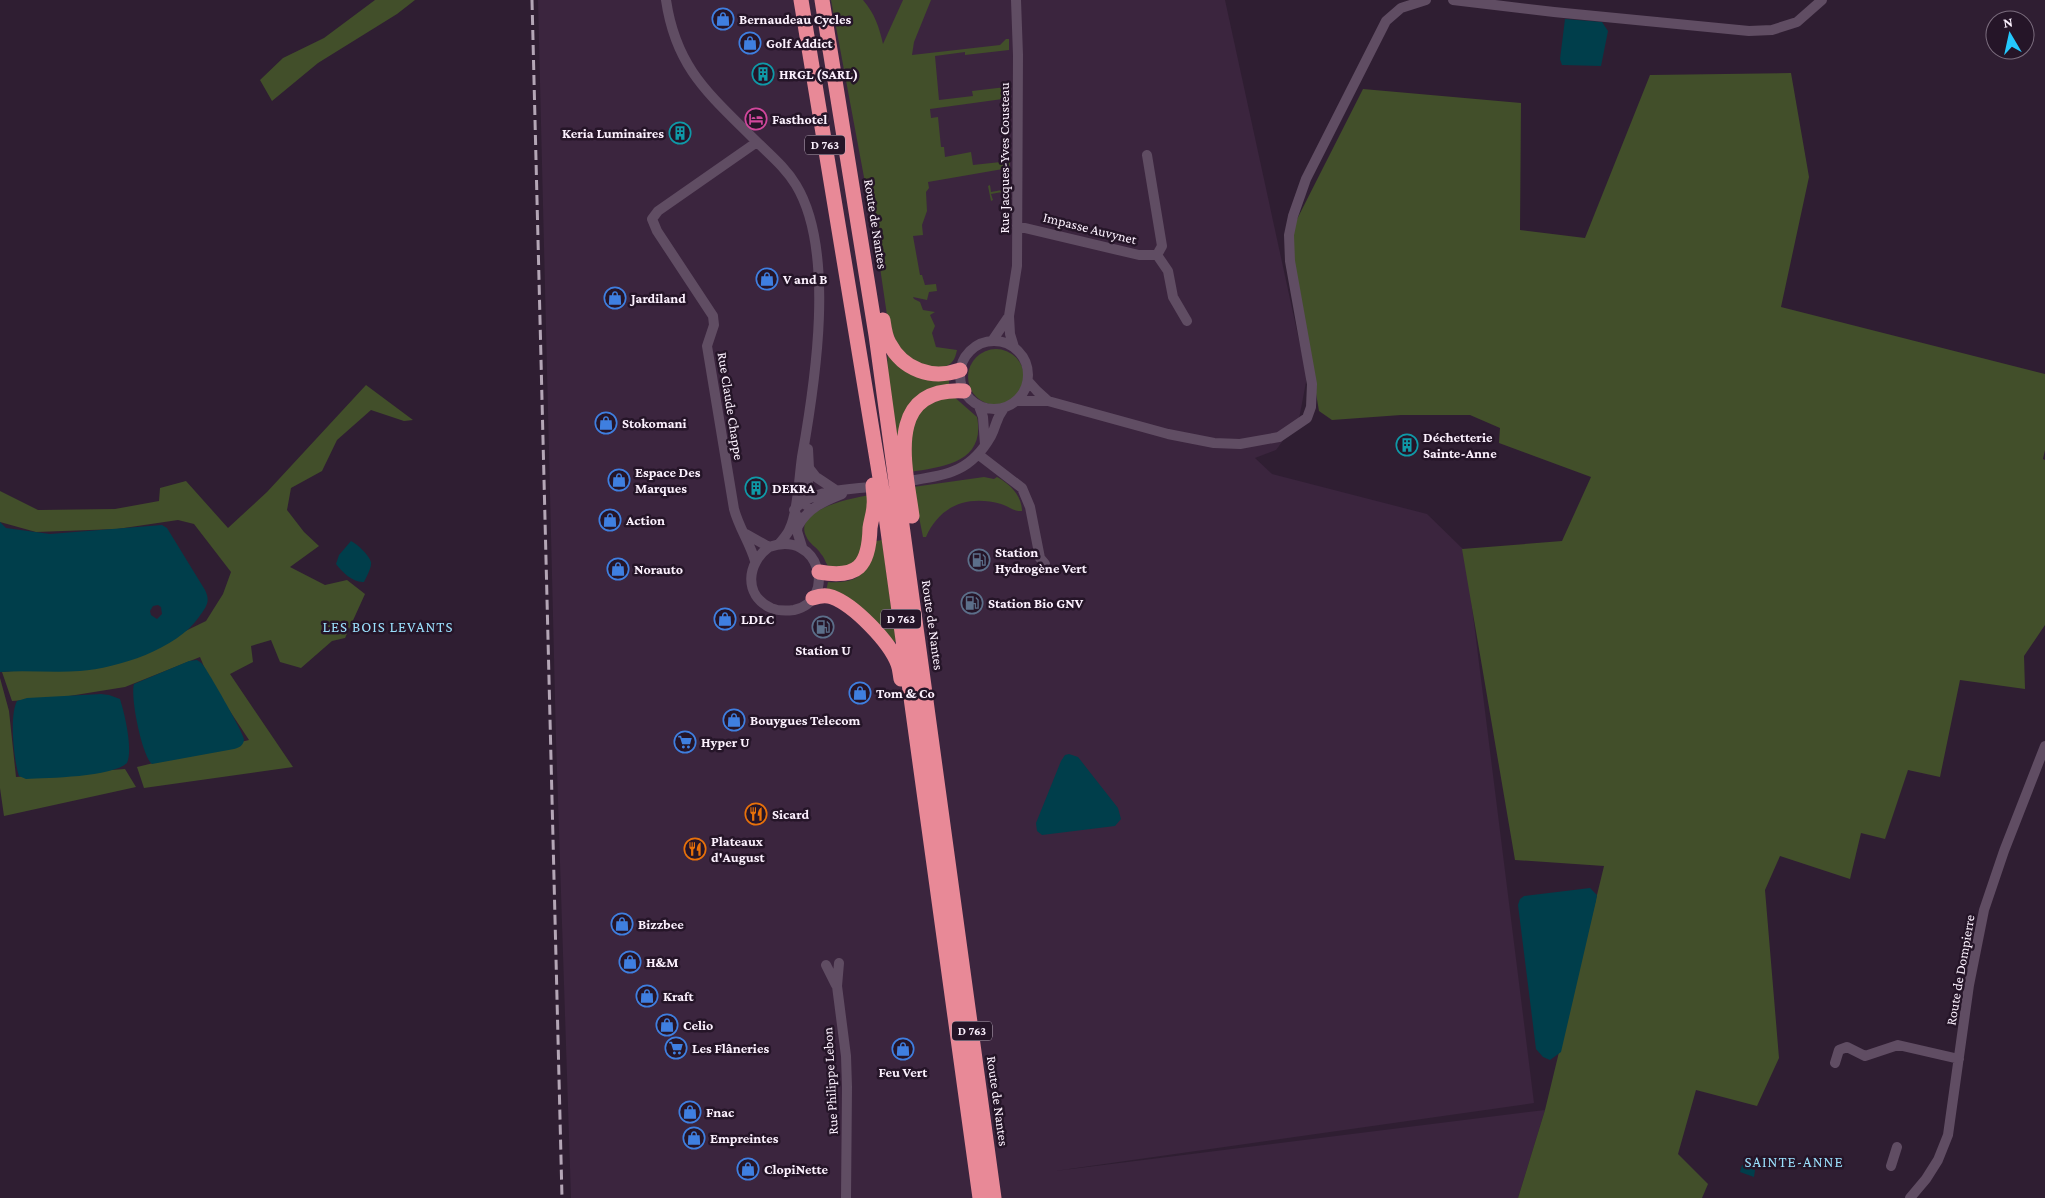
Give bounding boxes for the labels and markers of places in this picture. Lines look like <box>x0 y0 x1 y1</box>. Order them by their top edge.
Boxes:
shop icon: Bernaudeau Cycles <box>711 7 735 31</box>
place label: Bernaudeau Cycles <box>739 11 852 27</box>
shop icon: Golf Addict <box>738 31 762 55</box>
place label: Golf Addict <box>766 35 834 51</box>
building icon: HRGL (SARL) <box>751 62 775 86</box>
place label: HRGL (SARL) <box>779 66 858 83</box>
hotel icon: Fasthotel <box>744 107 768 131</box>
place label: Fasthotel <box>772 111 827 127</box>
building icon: Keria Luminaires <box>668 121 692 145</box>
place label: Keria Luminaires <box>562 125 664 141</box>
shop icon: V and B <box>755 267 779 291</box>
place label: V and B <box>782 271 828 287</box>
shop icon: Jardiland <box>603 286 627 310</box>
place label: Jardiland <box>629 290 686 306</box>
shop icon: Stokomani <box>594 411 618 435</box>
place label: Stokomani <box>622 415 687 431</box>
place label: Déchetterie Sainte-Anne <box>1423 429 1497 461</box>
building icon: Déchetterie Sainte-Anne <box>1395 433 1419 457</box>
place label: Espace Des Marques <box>635 464 701 496</box>
shop icon: Espace Des Marques <box>607 468 631 492</box>
building icon: DEKRA <box>744 476 768 500</box>
place label: DEKRA <box>772 480 816 496</box>
shop icon: Action <box>598 508 622 532</box>
place label: Action <box>625 512 665 528</box>
place label: Station Hydrogène Vert <box>995 544 1088 576</box>
fuel station icon: Station Hydrogène Vert <box>967 548 991 572</box>
shop icon: Norauto <box>606 557 630 581</box>
place label: Norauto <box>634 561 683 577</box>
fuel station icon: Station Bio GNV <box>960 591 984 615</box>
place label: Station Bio GNV <box>988 595 1084 611</box>
shop icon: LDLC <box>713 607 737 631</box>
place label: LDLC <box>741 611 775 627</box>
fuel station icon: Station U <box>811 615 835 639</box>
place label: Station U <box>795 642 851 658</box>
shop icon: Tom & Co <box>848 681 872 705</box>
place label: Tom & Co <box>876 685 935 701</box>
shop icon: Bouygues Telecom <box>722 708 746 732</box>
place label: Bouygues Telecom <box>750 712 860 728</box>
supermarket icon: Hyper U <box>673 730 697 754</box>
place label: Hyper U <box>701 734 750 750</box>
restaurant icon: Sicard <box>744 802 768 826</box>
place label: Sicard <box>772 806 809 822</box>
place label: Plateaux d'August <box>711 833 765 865</box>
restaurant icon: Plateaux d'August <box>683 837 707 861</box>
shop icon: Bizzbee <box>610 912 634 936</box>
place label: Bizzbee <box>638 916 684 932</box>
shop icon: H&M <box>618 950 642 974</box>
place label: H&M <box>646 954 678 970</box>
shop icon: Kraft <box>635 984 659 1008</box>
place label: Kraft <box>663 988 695 1004</box>
shop icon: Celio <box>655 1013 679 1037</box>
place label: Celio <box>683 1017 713 1033</box>
supermarket icon: Les Flâneries <box>664 1036 688 1060</box>
shop icon: Feu Vert <box>891 1037 915 1061</box>
place label: Les Flâneries <box>692 1040 769 1056</box>
place label: Feu Vert <box>879 1064 928 1080</box>
shop icon: Fnac <box>678 1100 702 1124</box>
place label: Fnac <box>706 1104 735 1120</box>
shop icon: Empreintes <box>682 1126 706 1150</box>
place label: Empreintes <box>710 1130 779 1146</box>
shop icon: ClopiNette <box>736 1157 760 1181</box>
place label: ClopiNette <box>764 1161 828 1177</box>

